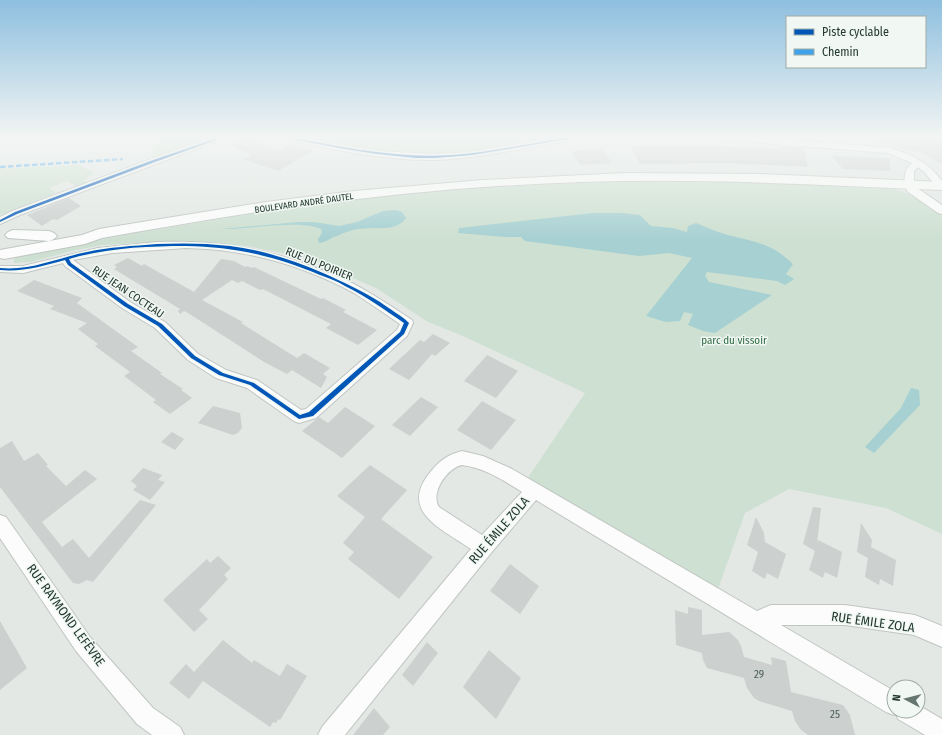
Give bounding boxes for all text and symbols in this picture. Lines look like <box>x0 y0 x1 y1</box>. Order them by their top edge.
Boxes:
legend <box>786 16 926 68</box>
text: Piste cyclable <box>822 25 889 39</box>
text: Chemin <box>822 45 859 59</box>
street label: BOULEVARD ANDRÉ DAUTEL <box>254 190 354 215</box>
street label: RUE DU POIRIER <box>284 245 354 283</box>
street label: RUE JEAN COCTEAU <box>90 263 166 321</box>
park label: parc du vissoir <box>701 334 767 347</box>
street label: RUE ÉMILE ZOLA <box>466 493 532 567</box>
street label: RUE RAYMOND LEFÈVRE <box>24 561 108 669</box>
street label: RUE ÉMILE ZOLA <box>830 609 916 635</box>
house number: 29 <box>754 668 764 681</box>
north arrow <box>886 679 926 719</box>
text: N <box>890 694 903 702</box>
house number: 25 <box>830 708 840 721</box>

